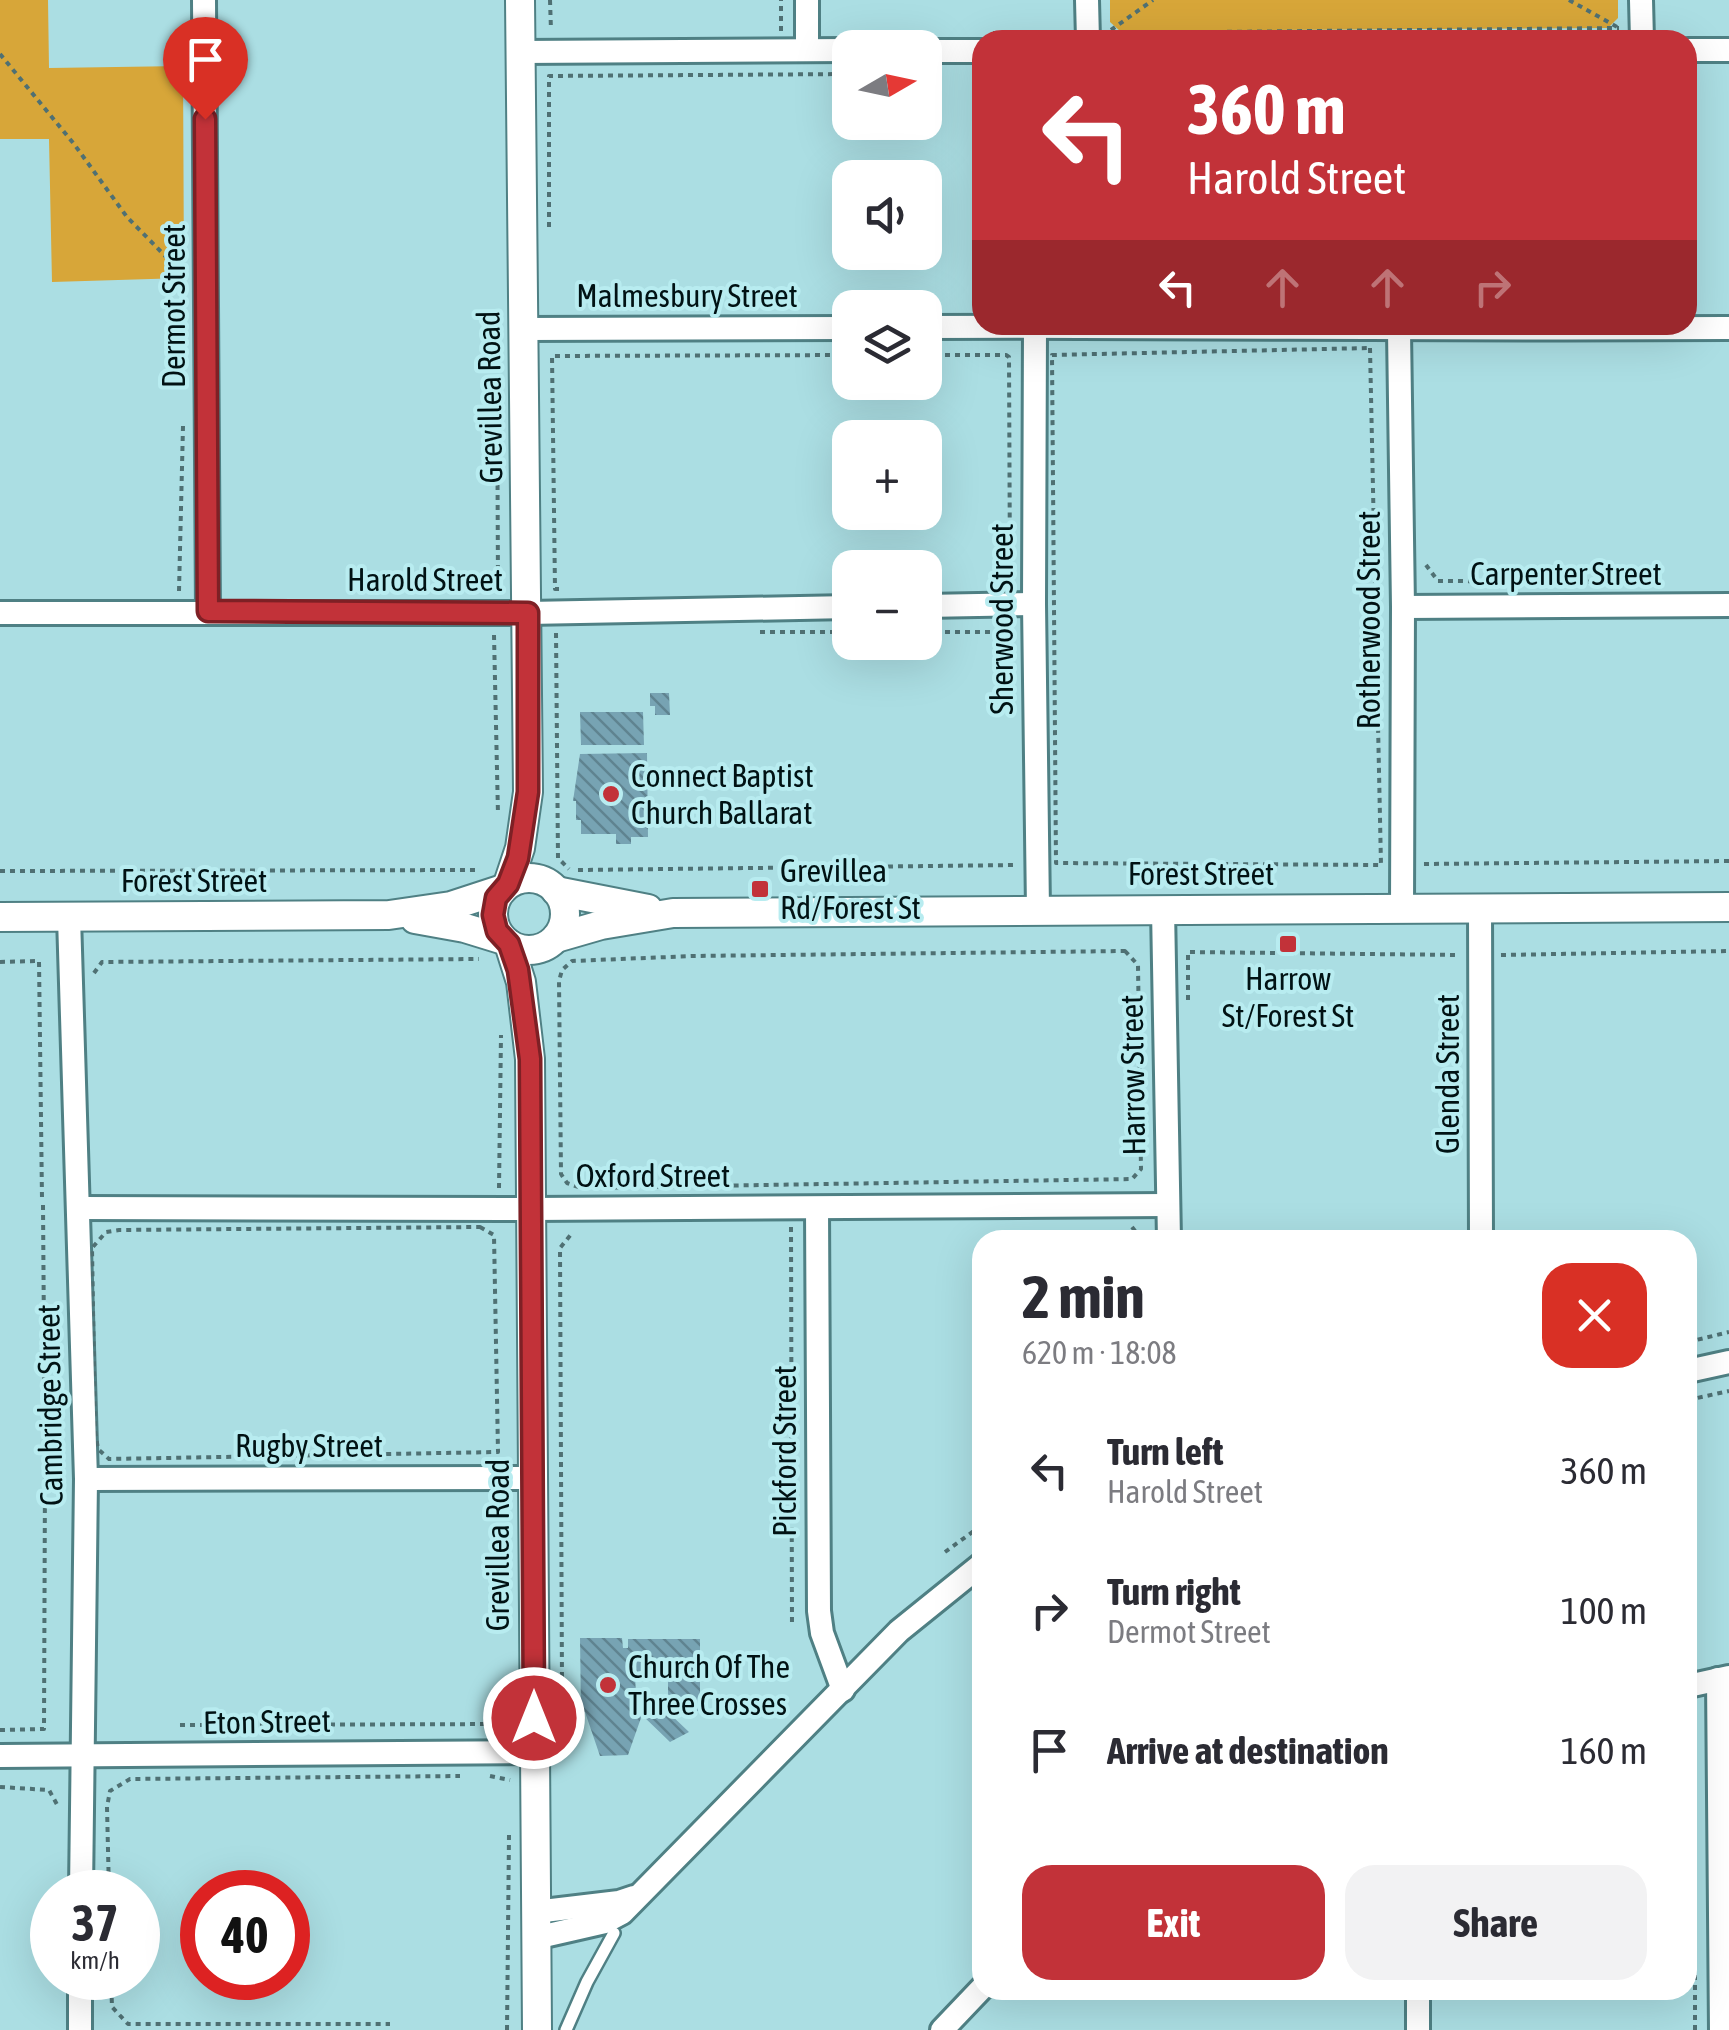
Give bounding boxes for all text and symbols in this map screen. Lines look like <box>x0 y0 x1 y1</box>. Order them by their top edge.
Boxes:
pin <box>163 17 248 120</box>
north arrow <box>832 30 942 140</box>
map controls <box>832 30 942 660</box>
icon: arrive <box>178 32 233 87</box>
text: 360 m <box>1187 69 1346 149</box>
icon: left <box>1022 70 1152 200</box>
text: Harold Street <box>1187 152 1406 204</box>
button: sound <box>832 160 942 270</box>
street label: Dermot Street <box>155 224 192 388</box>
icon: left <box>1150 260 1205 315</box>
icon: ahead <box>1255 260 1310 315</box>
icon: ahead <box>1360 260 1415 315</box>
icon: right <box>1465 260 1520 315</box>
street label: Malmesbury Street <box>576 277 798 314</box>
button: layers <box>832 290 942 400</box>
street label: Grevillea Road <box>469 310 510 484</box>
button: + <box>832 420 942 530</box>
street label: Rotherwood Street <box>1350 511 1387 729</box>
street label: Sherwood Street <box>983 523 1020 715</box>
button: − <box>832 550 942 660</box>
street label: Carpenter Street <box>1470 555 1662 592</box>
street label: Harold Street <box>347 561 503 598</box>
place label: Connect Baptist Church Ballarat <box>631 757 814 831</box>
marker: Connect Baptist Church Ballarat <box>600 783 622 805</box>
place label: Grevillea Rd/Forest St <box>780 852 921 926</box>
street label: Forest Street <box>1128 855 1274 892</box>
street label: Forest Street <box>121 862 267 899</box>
marker: Grevillea Rd/Forest St <box>749 878 771 900</box>
marker: Harrow St/Forest St <box>1277 933 1299 955</box>
place label: Harrow St/Forest St <box>1222 960 1354 1034</box>
street label: Harrow Street <box>1113 994 1152 1156</box>
street label: Glenda Street <box>1429 994 1466 1154</box>
street label: Oxford Street <box>576 1157 730 1194</box>
text: 2 min <box>1022 1262 1145 1331</box>
button: close <box>1542 1263 1647 1368</box>
street label: Cambridge Street <box>29 1304 70 1506</box>
text: 620 m · 18:08 <box>1022 1334 1177 1371</box>
street label: Pickford Street <box>766 1365 803 1537</box>
street label: Rugby Street <box>235 1427 383 1464</box>
text: Turn left <box>1107 1430 1223 1473</box>
icon: left <box>1022 1443 1077 1498</box>
text: 360 m <box>1561 1449 1647 1492</box>
street label: Grevillea Road <box>479 1459 516 1631</box>
text: Harold Street <box>1107 1473 1263 1510</box>
text: Turn right <box>1107 1570 1241 1613</box>
icon: right <box>1022 1583 1077 1638</box>
text: 100 m <box>1561 1589 1647 1632</box>
text: Dermot Street <box>1107 1613 1271 1650</box>
place label: Church Of The Three Crosses <box>628 1648 790 1722</box>
position arrow <box>482 1666 586 1770</box>
marker: Church Of The Three Crosses <box>597 1674 619 1696</box>
street label: Eton Street <box>203 1702 331 1741</box>
icon: arrive <box>1022 1723 1077 1778</box>
text: Arrive at destination <box>1107 1729 1389 1772</box>
text: 160 m <box>1561 1729 1647 1772</box>
button: Exit <box>1022 1865 1325 1980</box>
button: Share <box>1345 1865 1647 1980</box>
speed limit sign: 40 <box>180 1870 310 2000</box>
text: 37 <box>71 1894 118 1952</box>
text: km/h <box>70 1946 120 1974</box>

